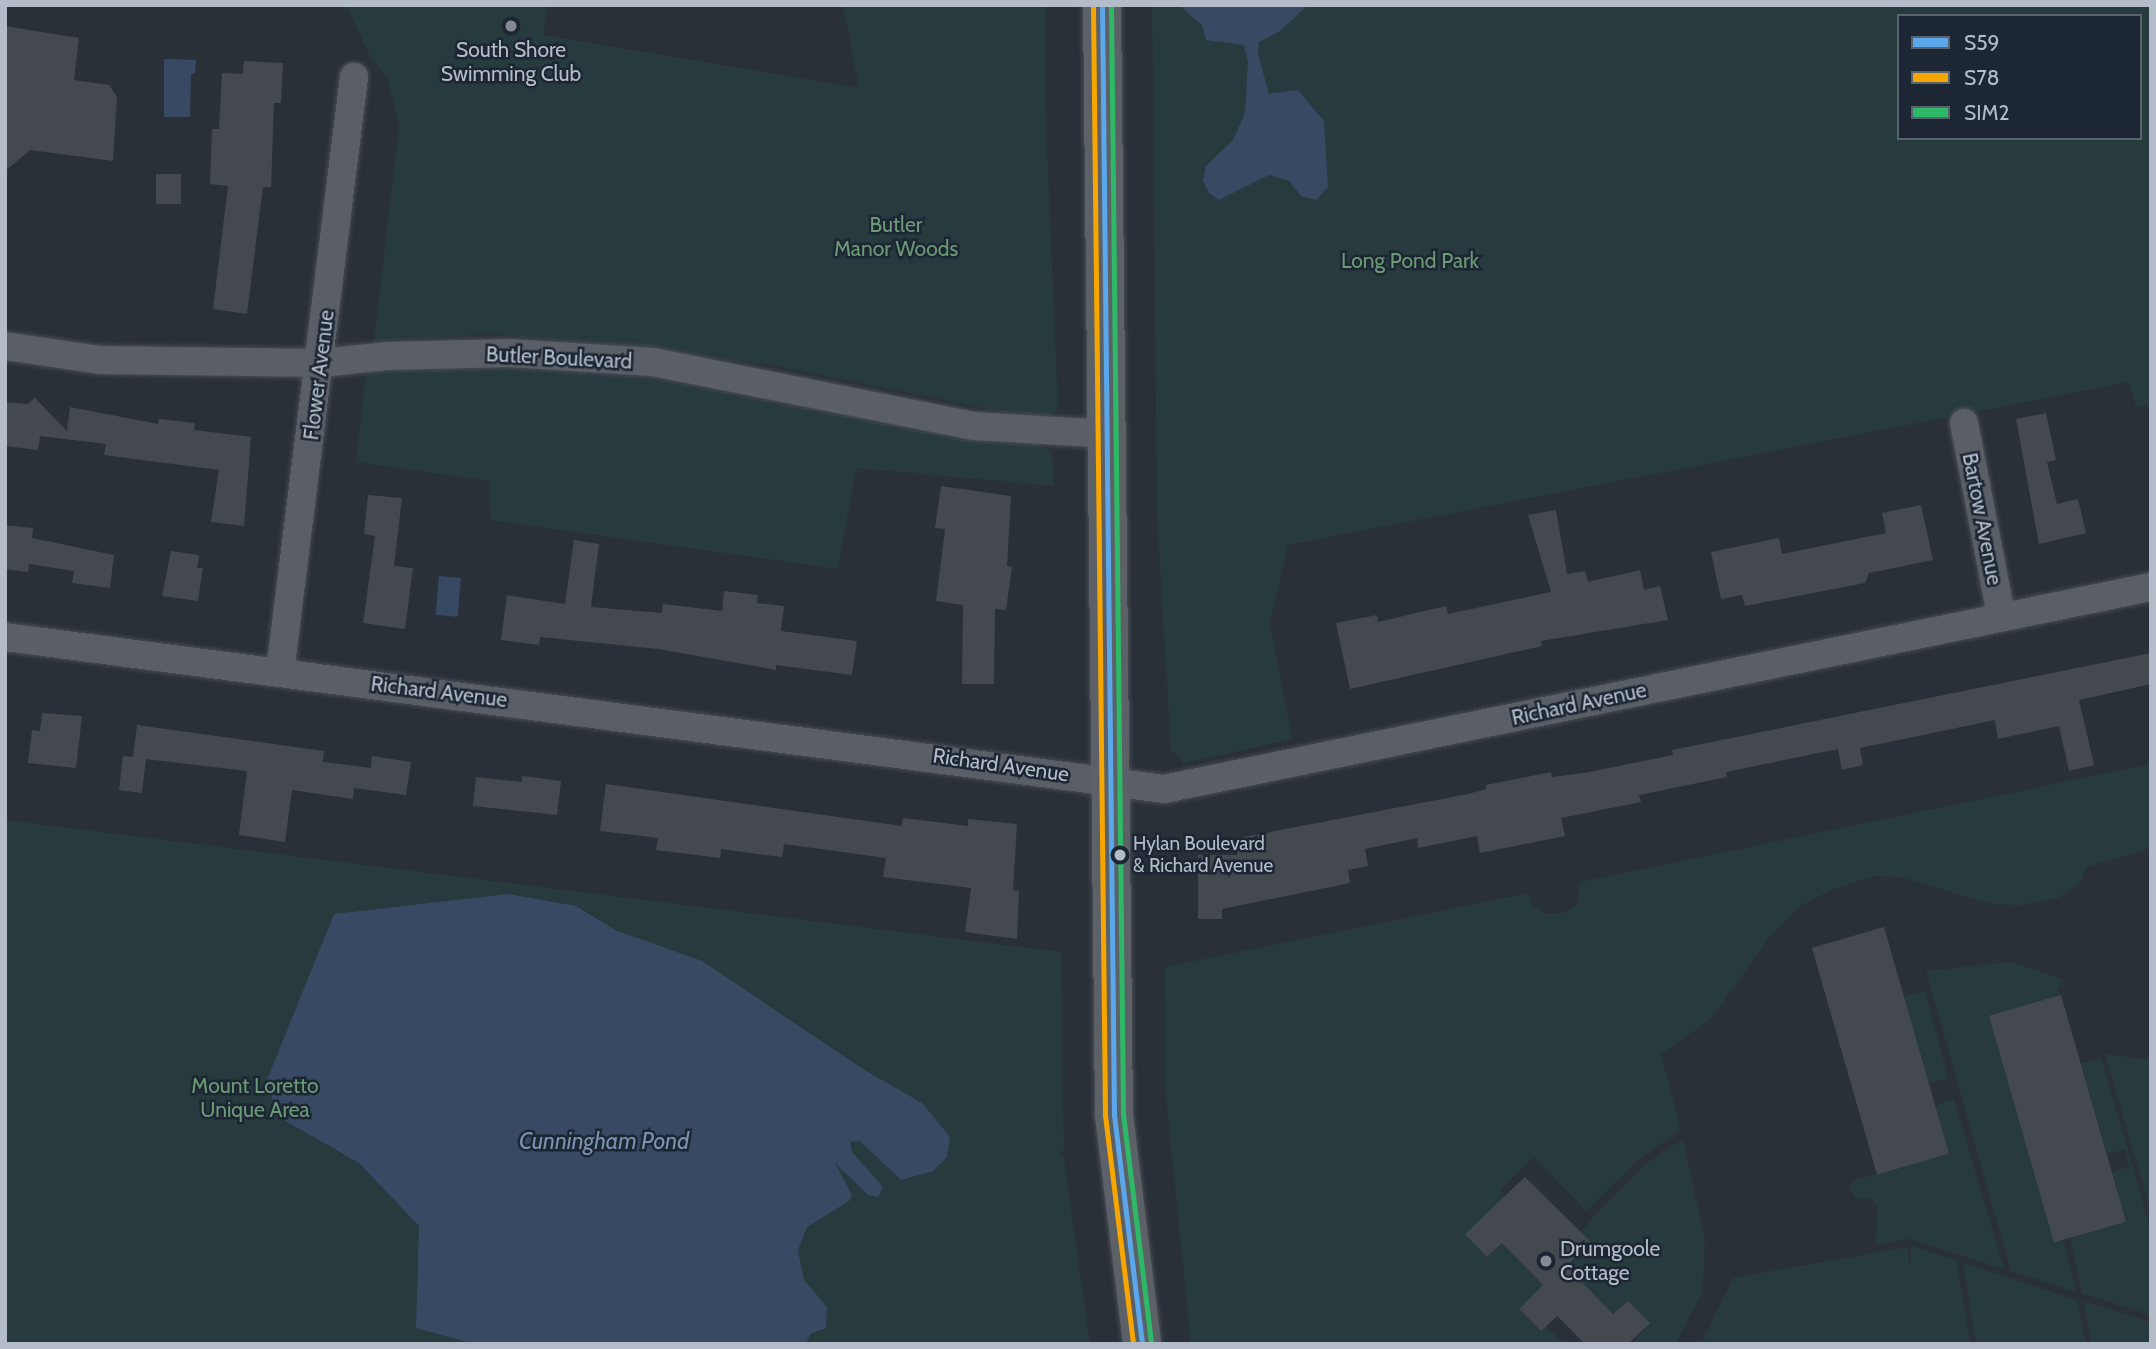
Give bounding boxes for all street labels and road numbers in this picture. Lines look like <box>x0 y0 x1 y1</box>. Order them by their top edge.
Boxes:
street label: Flower Avenue <box>299 308 339 442</box>
street label: Butler Boulevard <box>485 342 633 374</box>
street label: Bartow Avenue <box>1957 451 2007 587</box>
street label: Richard Avenue <box>369 671 509 713</box>
street label: Richard Avenue <box>1509 677 1649 731</box>
street label: Richard Avenue <box>931 743 1071 787</box>

